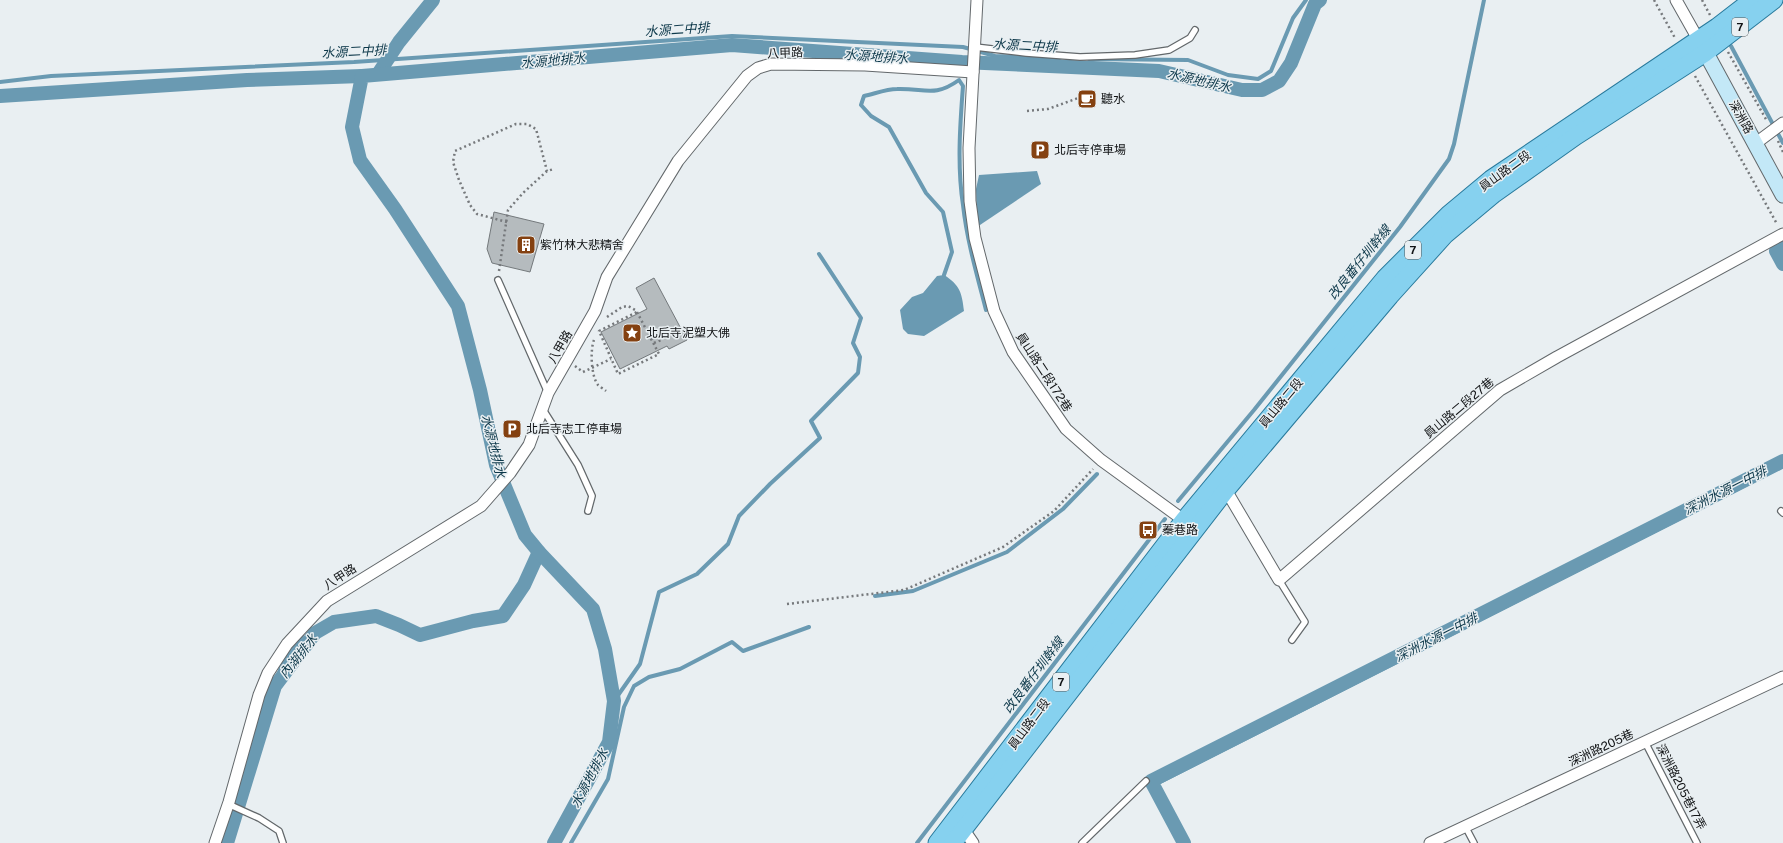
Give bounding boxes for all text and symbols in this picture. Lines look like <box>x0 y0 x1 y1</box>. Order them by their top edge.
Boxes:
road number: 7 <box>1732 18 1748 36</box>
water label: 水源二中排 <box>644 20 712 39</box>
water label: 水源二中排 <box>992 36 1060 55</box>
water label: 水源二中排 <box>321 42 389 61</box>
street label: 八甲路 <box>767 45 803 61</box>
water label: 水源地排水 <box>843 47 910 66</box>
water label: 水源地排水 <box>520 50 587 71</box>
water label: 水源地排水 <box>1166 66 1233 95</box>
cafe icon: 聽水 <box>1076 88 1098 110</box>
place label: 聽水 <box>1101 92 1125 106</box>
street label: 深洲路 <box>1726 98 1756 136</box>
parking icon: 北后寺停車場 <box>1029 139 1051 161</box>
place label: 北后寺停車場 <box>1054 143 1126 157</box>
street label: 員山路二段 <box>1477 148 1533 194</box>
water label: 改良番仔圳幹線 <box>1325 221 1395 302</box>
building icon: 紫竹林大悲精舍 <box>515 234 537 256</box>
place label: 紫竹林大悲精舍 <box>540 238 624 252</box>
road number: 7 <box>1405 241 1421 259</box>
place icon: 北后寺泥塑大佛 <box>621 322 643 344</box>
place label: 北后寺泥塑大佛 <box>646 326 730 340</box>
street label: 八甲路 <box>545 328 575 366</box>
street label: 員山路二段172巷 <box>1013 330 1075 414</box>
street label: 員山路二段27巷 <box>1421 375 1497 441</box>
street label: 員山路二段 <box>1256 376 1306 430</box>
water label: 水源地排水 <box>478 413 509 480</box>
parking icon: 北后寺志工停車場 <box>501 418 523 440</box>
place label: 北后寺志工停車場 <box>526 422 622 436</box>
water label: 深洲水源一中排 <box>1681 462 1771 518</box>
bus stop icon: 蓁巷路 <box>1137 519 1159 541</box>
place label: 蓁巷路 <box>1162 523 1198 537</box>
street label: 八甲路 <box>321 561 359 593</box>
water label: 深洲水源一中排 <box>1392 609 1482 665</box>
water label: 內湖排水 <box>276 631 321 681</box>
water label: 改良番仔圳幹線 <box>1000 633 1068 716</box>
road number: 7 <box>1053 673 1069 691</box>
street label: 員山路二段 <box>1005 696 1053 752</box>
street label: 深洲路205巷 <box>1566 727 1636 769</box>
street label: 深洲路205巷17弄 <box>1653 742 1709 832</box>
water label: 水源地排水 <box>568 745 612 810</box>

